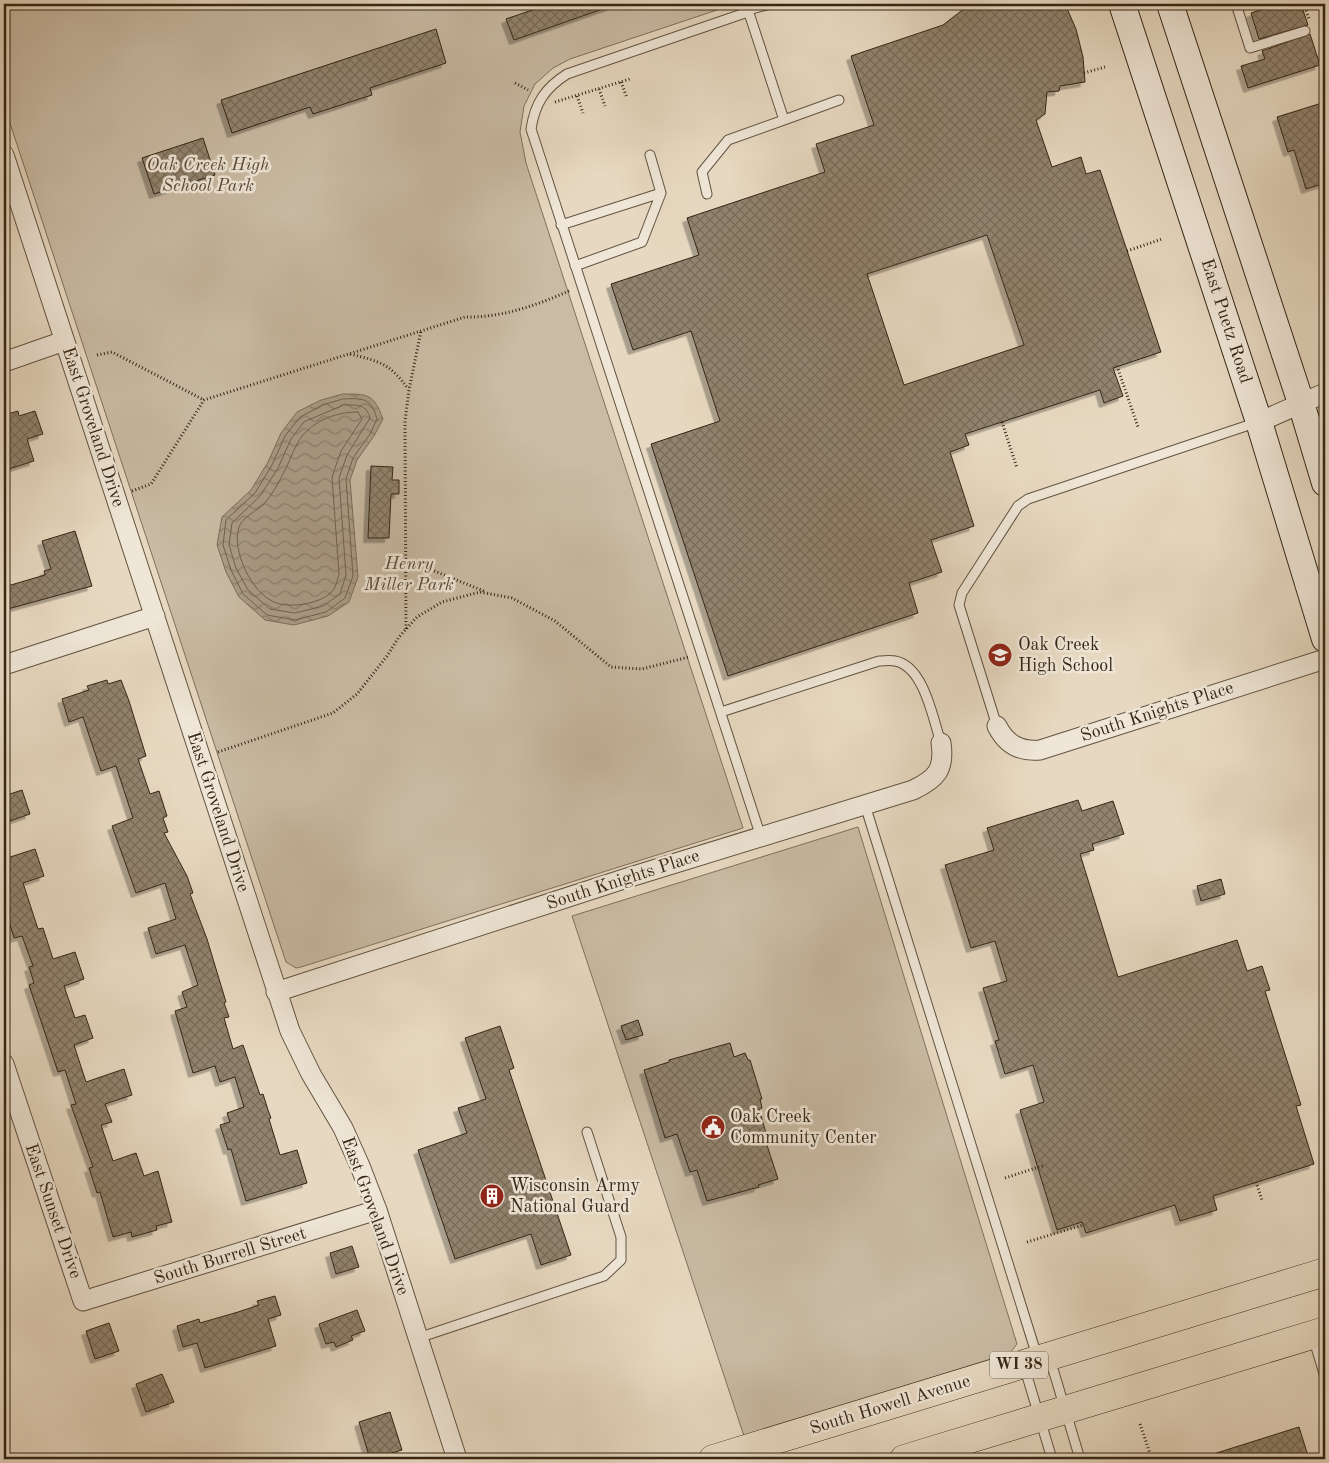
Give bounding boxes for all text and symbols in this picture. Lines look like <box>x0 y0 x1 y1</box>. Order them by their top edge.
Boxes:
park label: Oak Creek High School Park <box>147 156 269 195</box>
street label: East Puetz Road <box>1197 256 1255 386</box>
street label: East Groveland Drive <box>59 345 127 509</box>
park label: Henry Miller Park <box>363 555 454 594</box>
place label: Oak Creek High School <box>1018 636 1113 675</box>
school or university icon: Oak Creek High School <box>987 642 1013 668</box>
street label: South Knights Place <box>1078 679 1236 745</box>
street label: East Groveland Drive <box>184 730 252 894</box>
street label: South Knights Place <box>544 847 702 913</box>
place label: Oak Creek Community Center <box>730 1108 877 1147</box>
public building icon: Oak Creek Community Center <box>700 1114 726 1140</box>
street label: East Groveland Drive <box>338 1134 412 1298</box>
street label: East Sunset Drive <box>21 1141 85 1281</box>
place label: Wisconsin Army National Guard <box>510 1177 640 1216</box>
building icon: Wisconsin Army National Guard <box>479 1183 505 1209</box>
street label: South Burrell Street <box>152 1224 308 1288</box>
road number: WI 38 <box>990 1352 1048 1378</box>
street label: South Howell Avenue <box>808 1372 972 1438</box>

